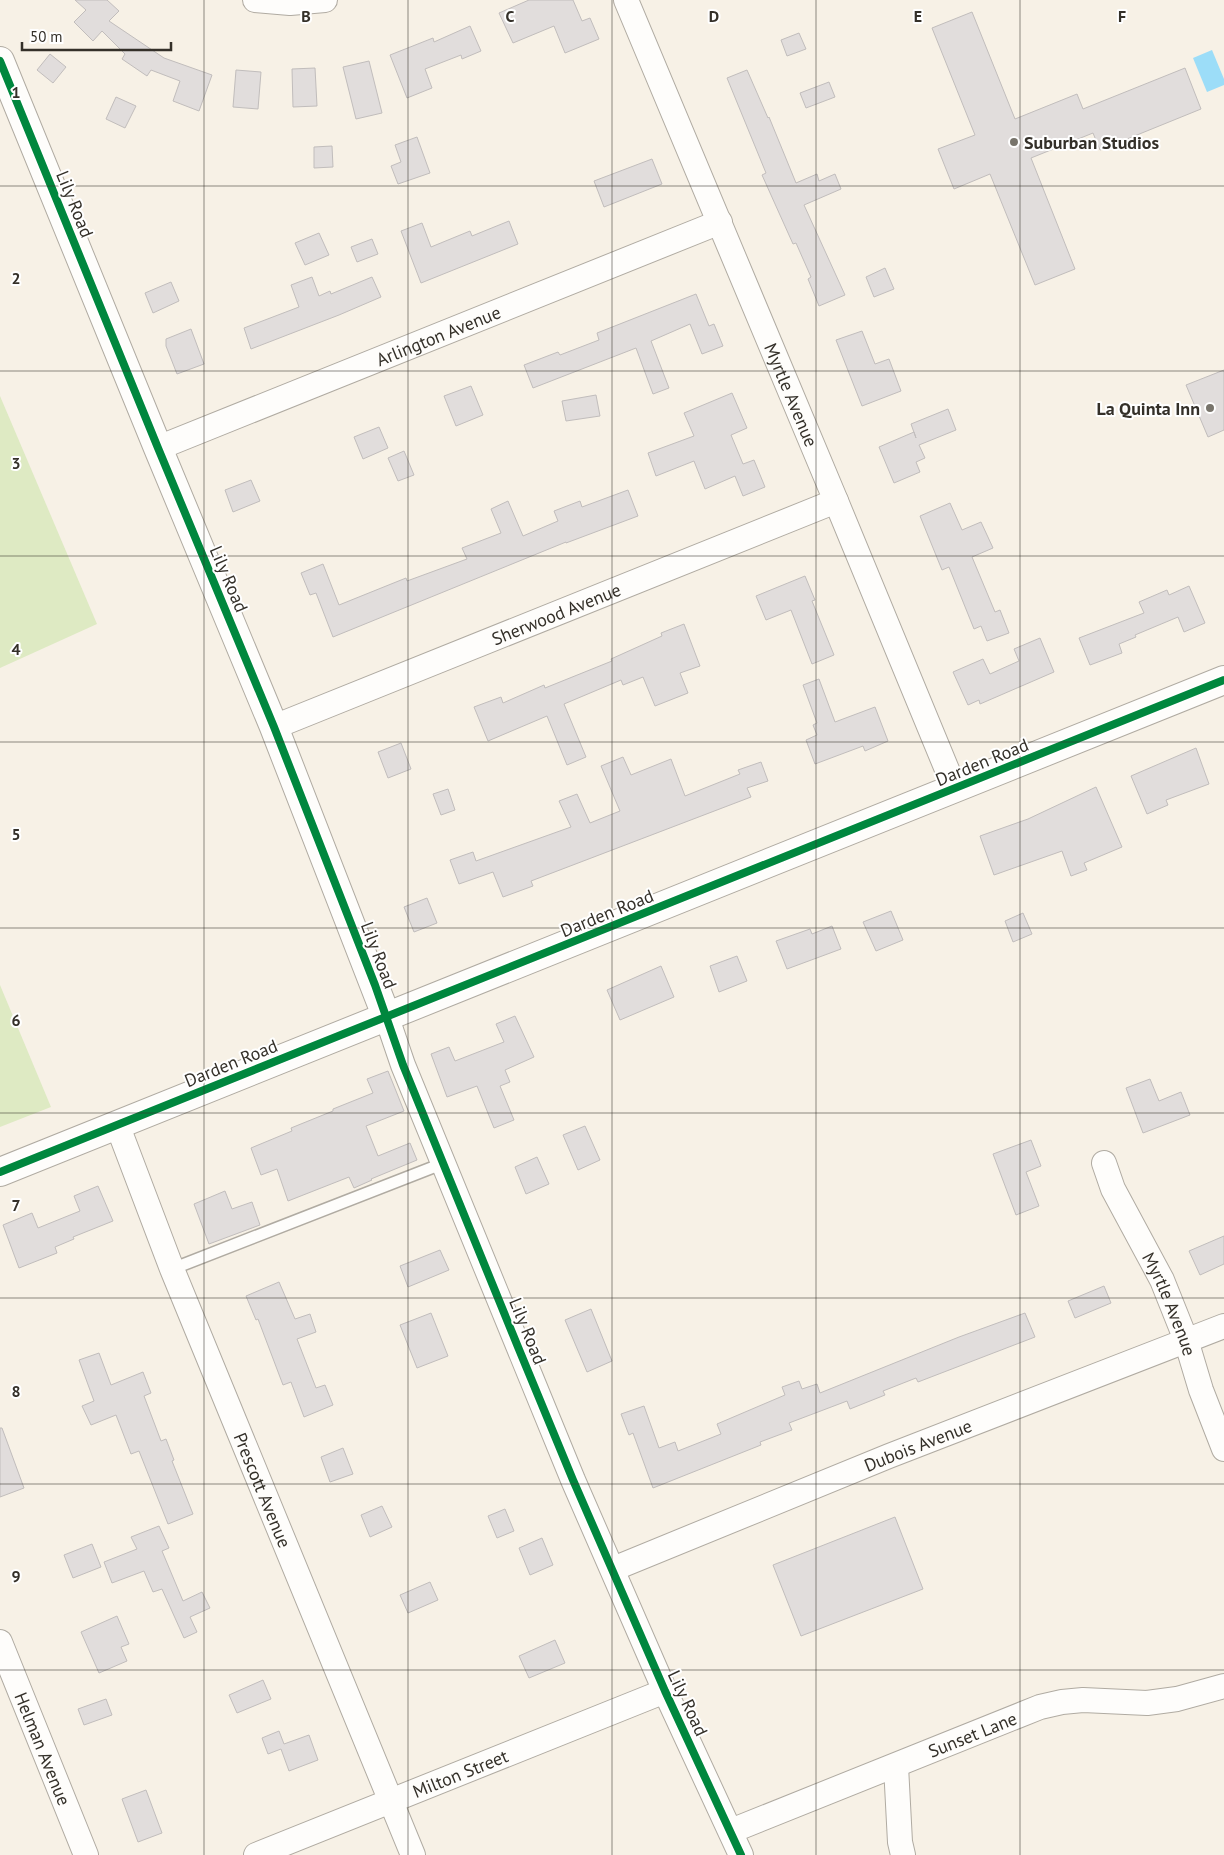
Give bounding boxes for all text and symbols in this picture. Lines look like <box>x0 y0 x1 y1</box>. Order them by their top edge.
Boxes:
text: B <box>301 6 311 26</box>
text: C <box>506 6 515 26</box>
text: D <box>709 6 719 26</box>
text: E <box>914 6 922 26</box>
text: F <box>1118 6 1126 26</box>
scale bar <box>22 20 171 52</box>
text: 50 m <box>30 27 63 46</box>
text: 1 <box>11 82 21 102</box>
place label: Suburban Studios <box>1024 131 1160 154</box>
marker: Suburban Studios <box>1008 136 1020 148</box>
street label: Lily Road <box>51 167 99 241</box>
text: 2 <box>11 268 21 288</box>
street label: Arlington Avenue <box>373 300 504 371</box>
street label: Myrtle Avenue <box>760 339 823 450</box>
place label: La Quinta Inn <box>1097 397 1200 420</box>
marker: La Quinta Inn <box>1204 402 1216 414</box>
text: 3 <box>11 453 21 473</box>
street label: Lily Road <box>205 542 253 616</box>
street label: Sherwood Avenue <box>488 577 624 650</box>
text: 4 <box>11 639 21 659</box>
street label: Darden Road <box>932 733 1032 791</box>
text: 5 <box>11 824 21 844</box>
street label: Darden Road <box>557 884 657 942</box>
street label: Lily Road <box>356 918 402 992</box>
text: 6 <box>11 1010 21 1030</box>
street label: Darden Road <box>181 1034 281 1092</box>
text: 7 <box>11 1195 21 1215</box>
street label: Myrtle Avenue <box>1138 1248 1202 1358</box>
street label: Lily Road <box>504 1294 552 1368</box>
text: 8 <box>11 1381 21 1401</box>
street label: Dubois Avenue <box>860 1414 975 1477</box>
street label: Prescott Avenue <box>229 1429 297 1551</box>
text: 9 <box>11 1566 21 1586</box>
street label: Lily Road <box>663 1666 713 1740</box>
street label: Helman Avenue <box>10 1688 76 1809</box>
street label: Sunset Lane <box>925 1706 1020 1762</box>
street label: Milton Street <box>409 1744 511 1803</box>

